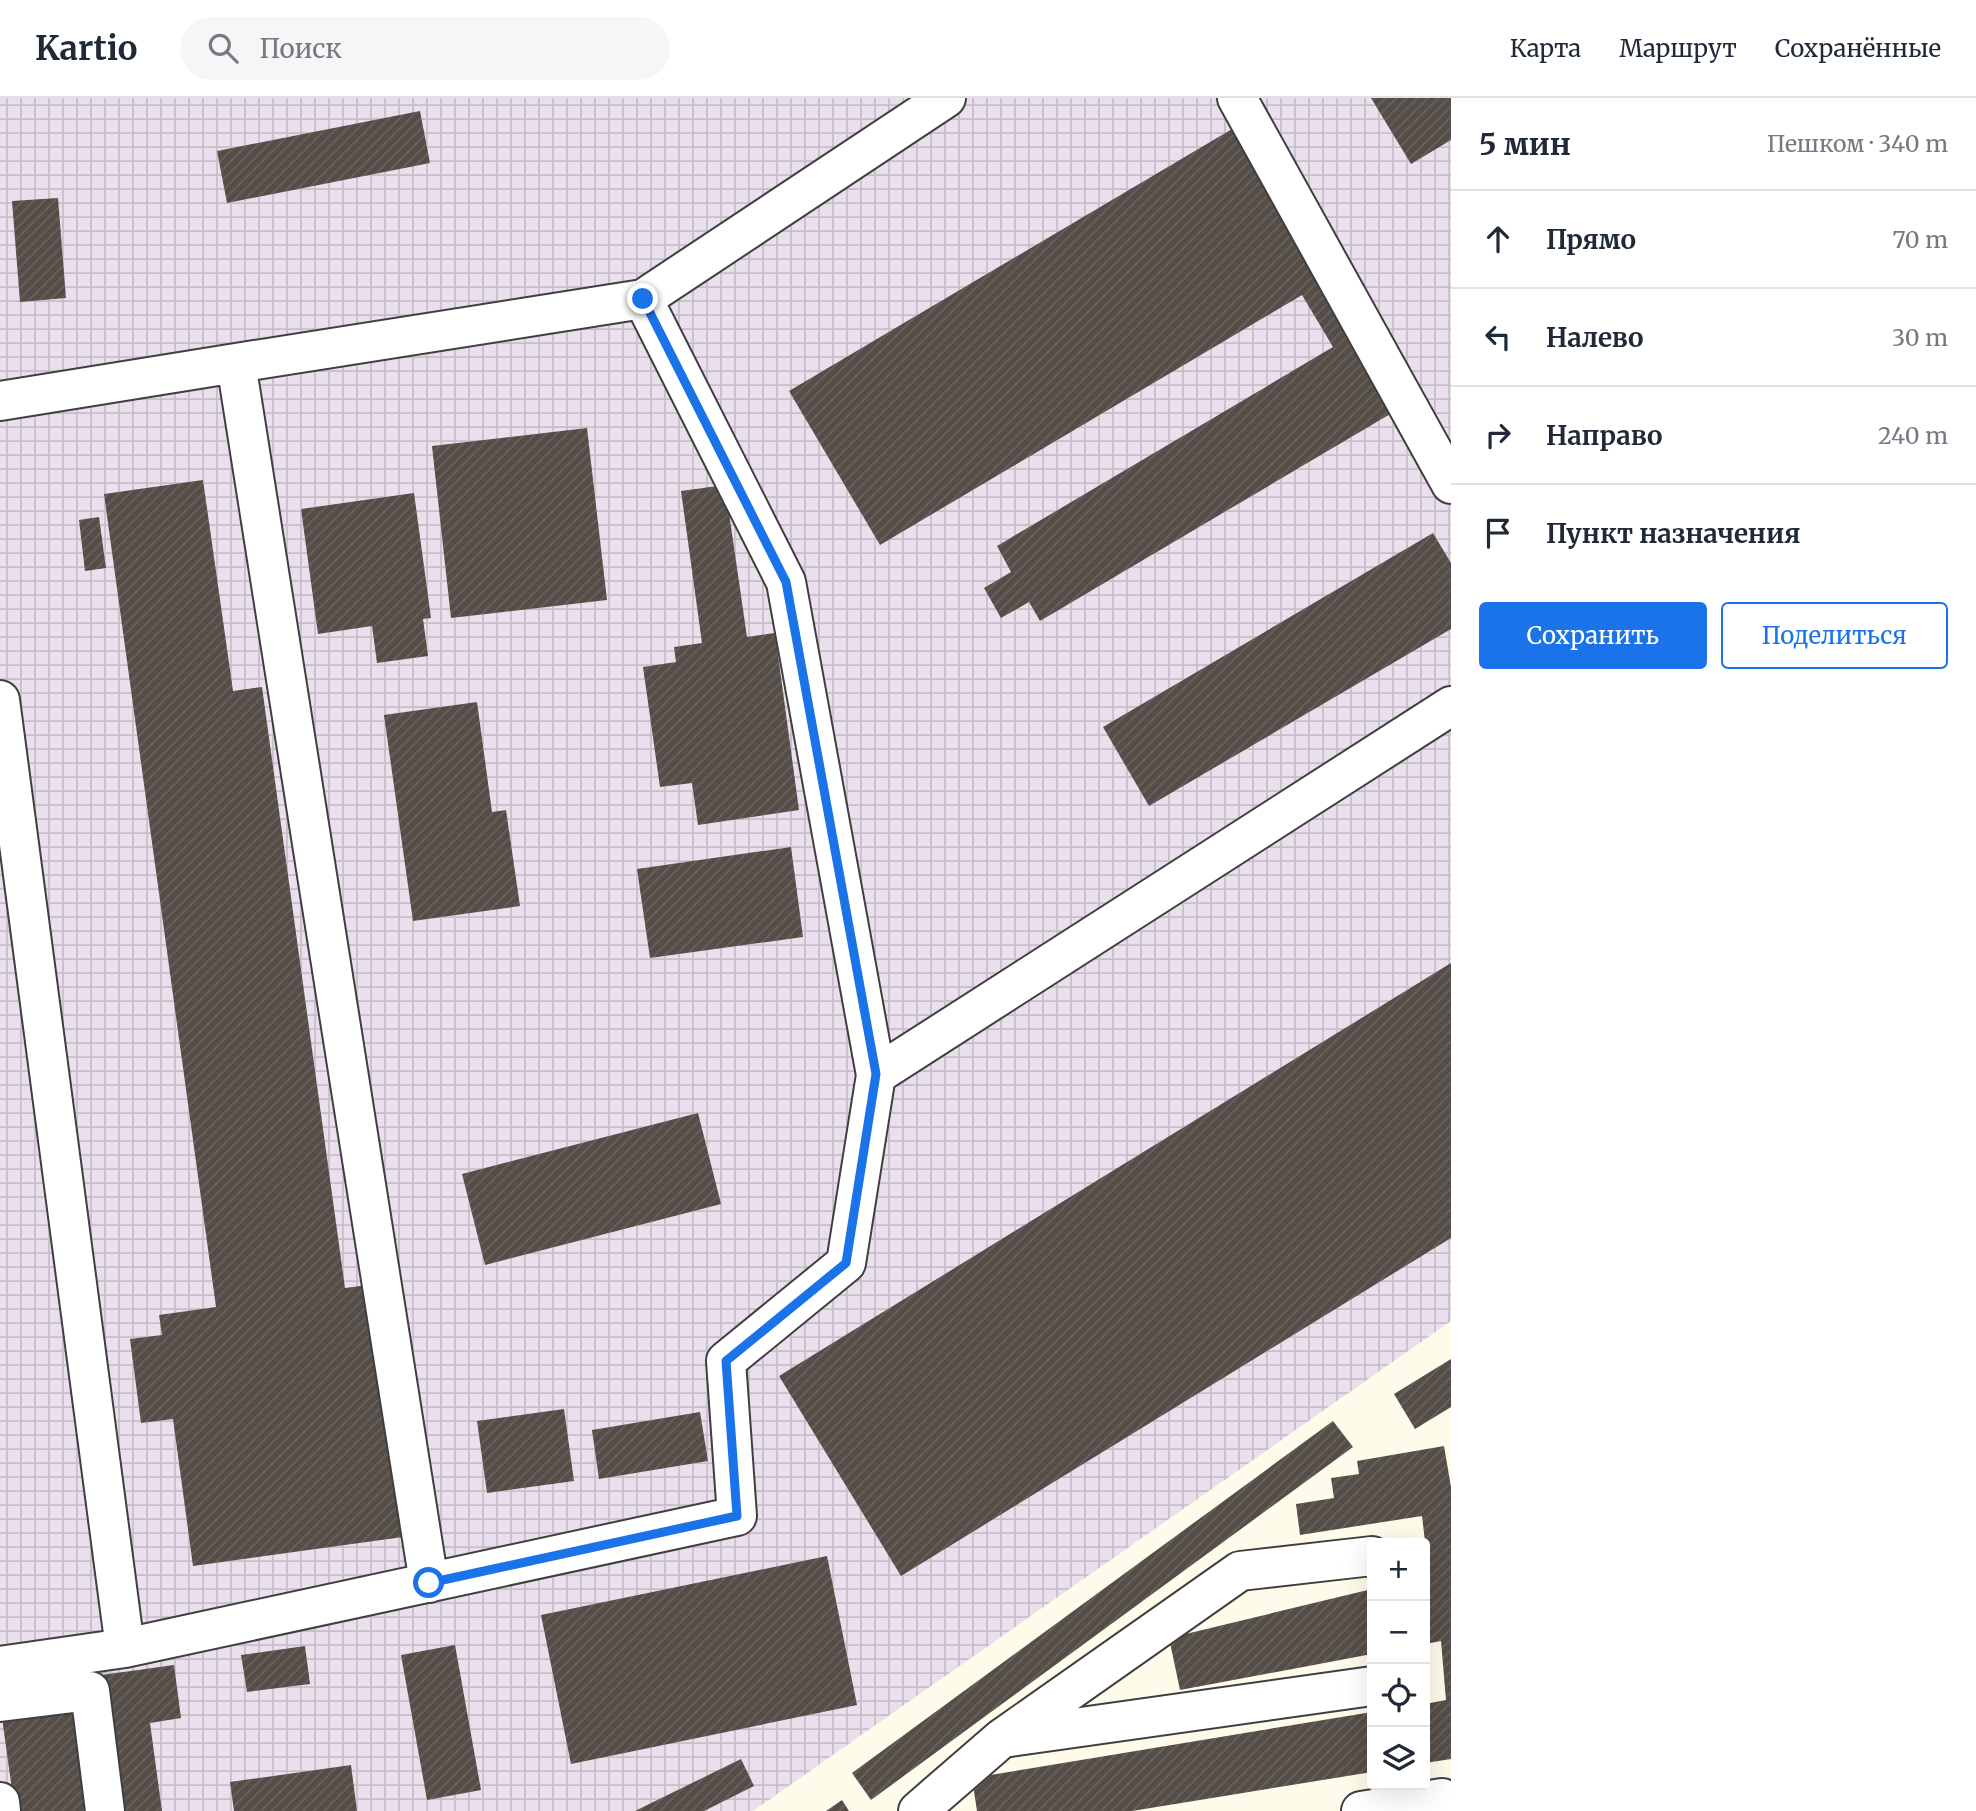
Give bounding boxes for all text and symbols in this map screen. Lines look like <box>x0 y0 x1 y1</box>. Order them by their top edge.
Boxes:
search box <box>180 17 670 80</box>
text: Kartio <box>35 28 138 69</box>
icon: search <box>204 29 242 67</box>
text: Поиск <box>260 32 342 65</box>
text: Карта <box>1510 33 1581 64</box>
text: Маршрут <box>1619 33 1737 64</box>
text: Сохранённые <box>1775 33 1941 64</box>
text: 5 мин <box>1479 125 1571 163</box>
text: Пешком · 340 m <box>1767 129 1948 158</box>
icon: ahead <box>1479 220 1517 258</box>
text: Прямо <box>1546 223 1636 256</box>
text: 70 m <box>1892 225 1948 254</box>
route end <box>627 283 658 314</box>
icon: left <box>1479 318 1517 356</box>
text: Налево <box>1546 321 1644 354</box>
text: 30 m <box>1892 323 1948 352</box>
icon: right <box>1479 416 1517 454</box>
text: Направо <box>1546 419 1663 452</box>
text: 240 m <box>1878 421 1948 450</box>
icon: arrive <box>1479 514 1517 552</box>
text: Пункт назначения <box>1546 517 1800 550</box>
button: Сохранить <box>1479 602 1707 669</box>
button: Поделиться <box>1721 602 1948 669</box>
map controls <box>1367 1538 1430 1790</box>
button: + <box>1367 1538 1430 1601</box>
route start <box>413 1567 444 1598</box>
button: − <box>1367 1601 1430 1664</box>
button: locate <box>1367 1664 1430 1727</box>
button: layers <box>1367 1727 1430 1790</box>

